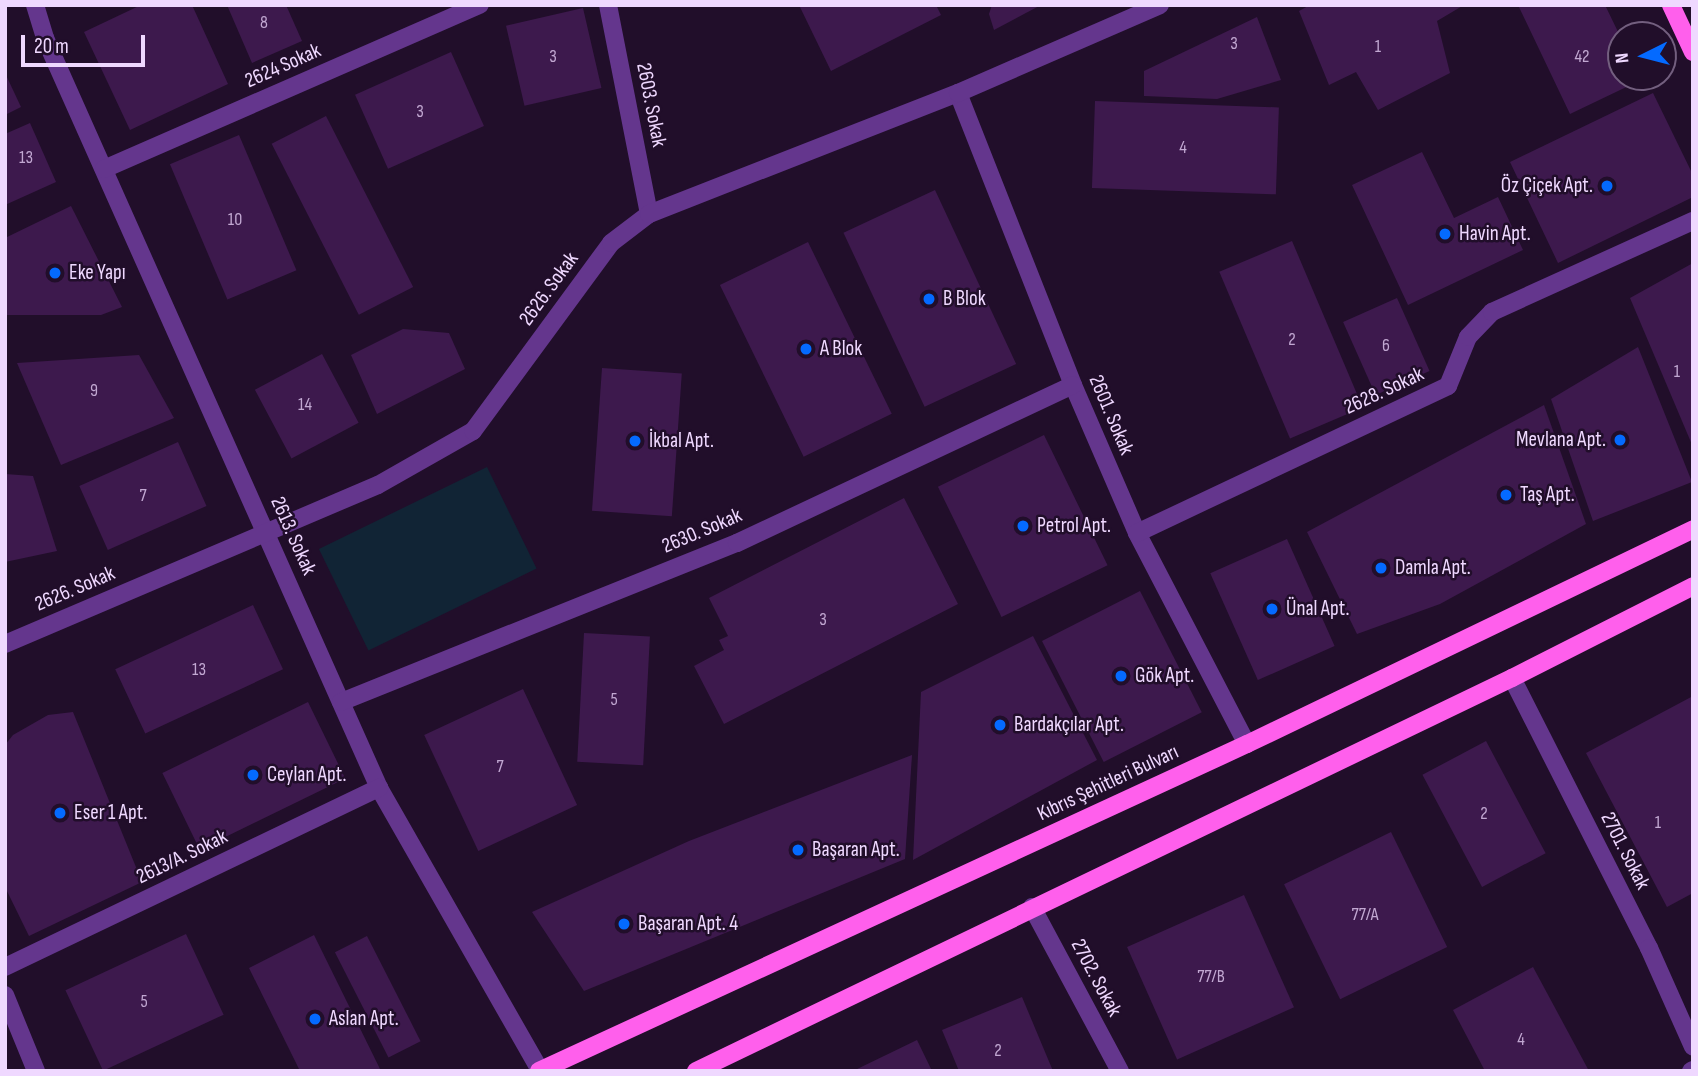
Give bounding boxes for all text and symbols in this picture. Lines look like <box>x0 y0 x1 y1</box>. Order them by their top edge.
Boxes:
house number: 8 <box>260 12 268 34</box>
scale bar <box>24 21 149 65</box>
north arrow <box>1607 21 1677 91</box>
house number: 3 <box>1230 33 1238 55</box>
text: 20 m <box>34 34 69 59</box>
house number: 1 <box>1375 36 1381 58</box>
street label: 2624 Sokak <box>241 38 325 94</box>
house number: 3 <box>549 46 557 68</box>
house number: 42 <box>1574 46 1590 68</box>
text: N <box>1611 52 1635 64</box>
street label: 2603. Sokak <box>631 61 671 149</box>
house number: 3 <box>416 101 424 123</box>
house number: 4 <box>1179 137 1187 159</box>
house number: 13 <box>19 147 33 169</box>
place label: Öz Çiçek Apt. <box>1501 173 1593 199</box>
marker: Öz Çiçek Apt. <box>1599 178 1615 194</box>
house number: 10 <box>228 209 242 231</box>
place label: Havin Apt. <box>1459 221 1531 247</box>
marker: Havin Apt. <box>1437 226 1453 242</box>
street label: 2626. Sokak <box>514 247 584 331</box>
place label: Eke Yapı <box>69 260 126 286</box>
marker: Eke Yapı <box>47 265 63 281</box>
place label: B Blok <box>943 286 986 312</box>
marker: B Blok <box>921 291 937 307</box>
house number: 2 <box>1288 329 1296 351</box>
house number: 6 <box>1382 335 1390 357</box>
place label: A Blok <box>820 336 862 362</box>
marker: A Blok <box>798 341 814 357</box>
house number: 1 <box>1674 361 1680 383</box>
street label: 2628. Sokak <box>1340 362 1428 420</box>
street label: 2601. Sokak <box>1083 371 1139 459</box>
house number: 9 <box>90 380 98 402</box>
house number: 14 <box>298 394 312 416</box>
place label: Mevlana Apt. <box>1516 427 1606 453</box>
place label: İkbal Apt. <box>649 428 714 454</box>
marker: Mevlana Apt. <box>1612 432 1628 448</box>
marker: İkbal Apt. <box>627 433 643 449</box>
place label: Taş Apt. <box>1520 482 1575 508</box>
house number: 7 <box>139 485 147 507</box>
marker: Taş Apt. <box>1498 487 1514 503</box>
street label: 2613. Sokak <box>265 493 321 579</box>
street label: 2630. Sokak <box>658 503 746 559</box>
place label: Petrol Apt. <box>1037 513 1111 539</box>
marker: Petrol Apt. <box>1015 518 1031 534</box>
place label: Damla Apt. <box>1395 555 1471 581</box>
marker: Damla Apt. <box>1373 560 1389 576</box>
street label: 2626. Sokak <box>31 561 119 617</box>
place label: Ünal Apt. <box>1286 596 1349 622</box>
marker: Ünal Apt. <box>1264 601 1280 617</box>
house number: 3 <box>819 609 827 631</box>
house number: 13 <box>192 659 206 681</box>
place label: Gök Apt. <box>1135 663 1194 689</box>
marker: Gök Apt. <box>1113 668 1129 684</box>
house number: 5 <box>610 689 618 711</box>
place label: Bardakçılar Apt. <box>1014 712 1124 738</box>
marker: Bardakçılar Apt. <box>992 717 1008 733</box>
street label: Kıbrıs Şehitleri Bulvarı <box>1033 739 1183 827</box>
house number: 7 <box>496 756 504 778</box>
place label: Ceylan Apt. <box>267 762 346 788</box>
marker: Ceylan Apt. <box>245 767 261 783</box>
place label: Eser 1 Apt. <box>74 800 147 826</box>
house number: 2 <box>1480 803 1488 825</box>
marker: Eser 1 Apt. <box>52 805 68 821</box>
street label: 2701. Sokak <box>1595 808 1655 894</box>
house number: 1 <box>1655 812 1661 834</box>
street label: 2613/A. Sokak <box>132 824 232 890</box>
place label: Başaran Apt. <box>812 837 900 863</box>
marker: Başaran Apt. <box>790 842 806 858</box>
house number: 77/A <box>1352 904 1378 926</box>
place label: Başaran Apt. 4 <box>638 911 738 937</box>
marker: Başaran Apt. 4 <box>616 916 632 932</box>
street label: 2702. Sokak <box>1065 935 1127 1021</box>
house number: 77/B <box>1197 966 1225 988</box>
house number: 5 <box>140 991 148 1013</box>
place label: Aslan Apt. <box>329 1006 399 1032</box>
marker: Aslan Apt. <box>307 1011 323 1027</box>
house number: 4 <box>1517 1029 1525 1051</box>
house number: 2 <box>994 1040 1002 1062</box>

